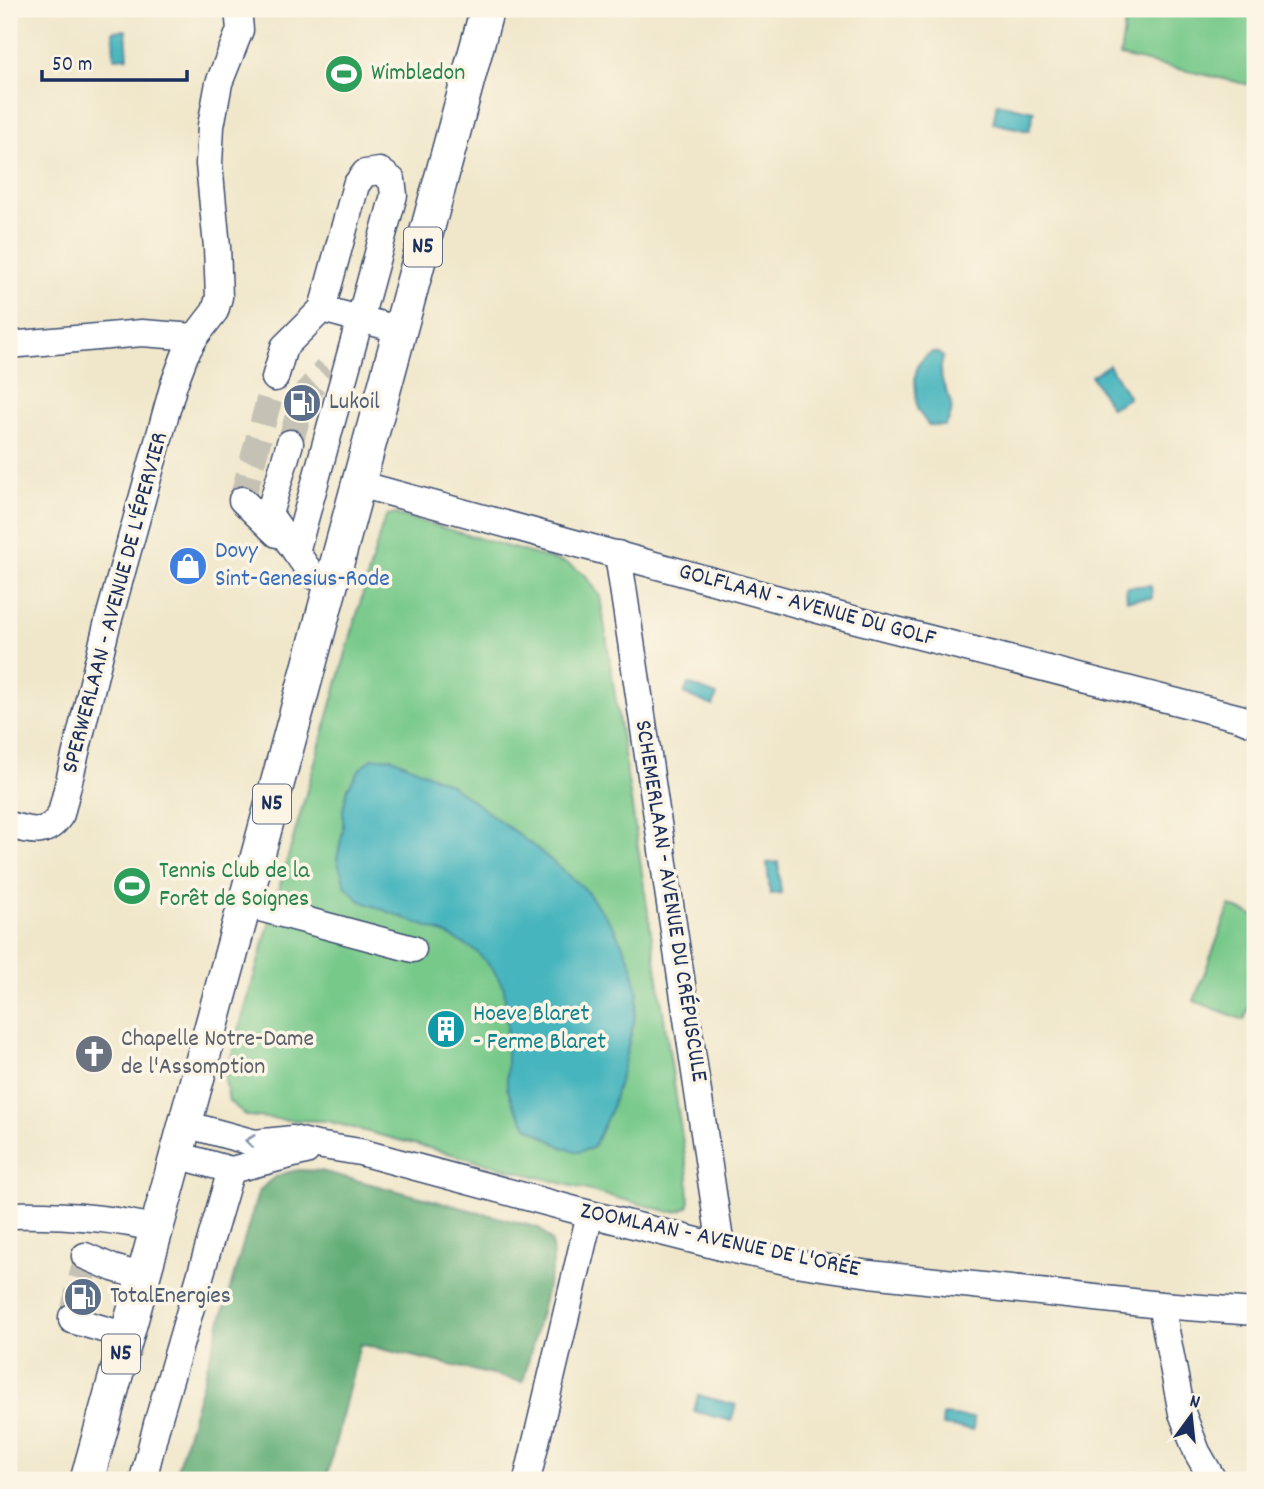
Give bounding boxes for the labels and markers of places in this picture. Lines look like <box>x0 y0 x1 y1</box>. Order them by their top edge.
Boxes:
sports icon: Wimbledon <box>323 53 365 95</box>
place label: Wimbledon <box>371 57 465 91</box>
fuel station icon: Lukoil <box>281 382 323 424</box>
place label: Lukoil <box>329 386 380 420</box>
place label: Dovy Sint-Genesius-Rode <box>215 535 390 597</box>
shop icon: Dovy Sint-Genesius-Rode <box>167 545 209 587</box>
place label: Tennis Club de la Forêt de Soignes <box>159 855 310 917</box>
sports icon: Tennis Club de la Forêt de Soignes <box>111 865 153 907</box>
place label: Hoeve Blaret - Ferme Blaret <box>473 998 606 1060</box>
building icon: Hoeve Blaret - Ferme Blaret <box>425 1008 467 1050</box>
place label: Chapelle Notre-Dame de l'Assomption <box>121 1023 314 1085</box>
church icon: Chapelle Notre-Dame de l'Assomption <box>73 1033 115 1075</box>
fuel station icon: TotalEnergies <box>62 1276 104 1318</box>
place label: TotalEnergies <box>110 1280 231 1314</box>

